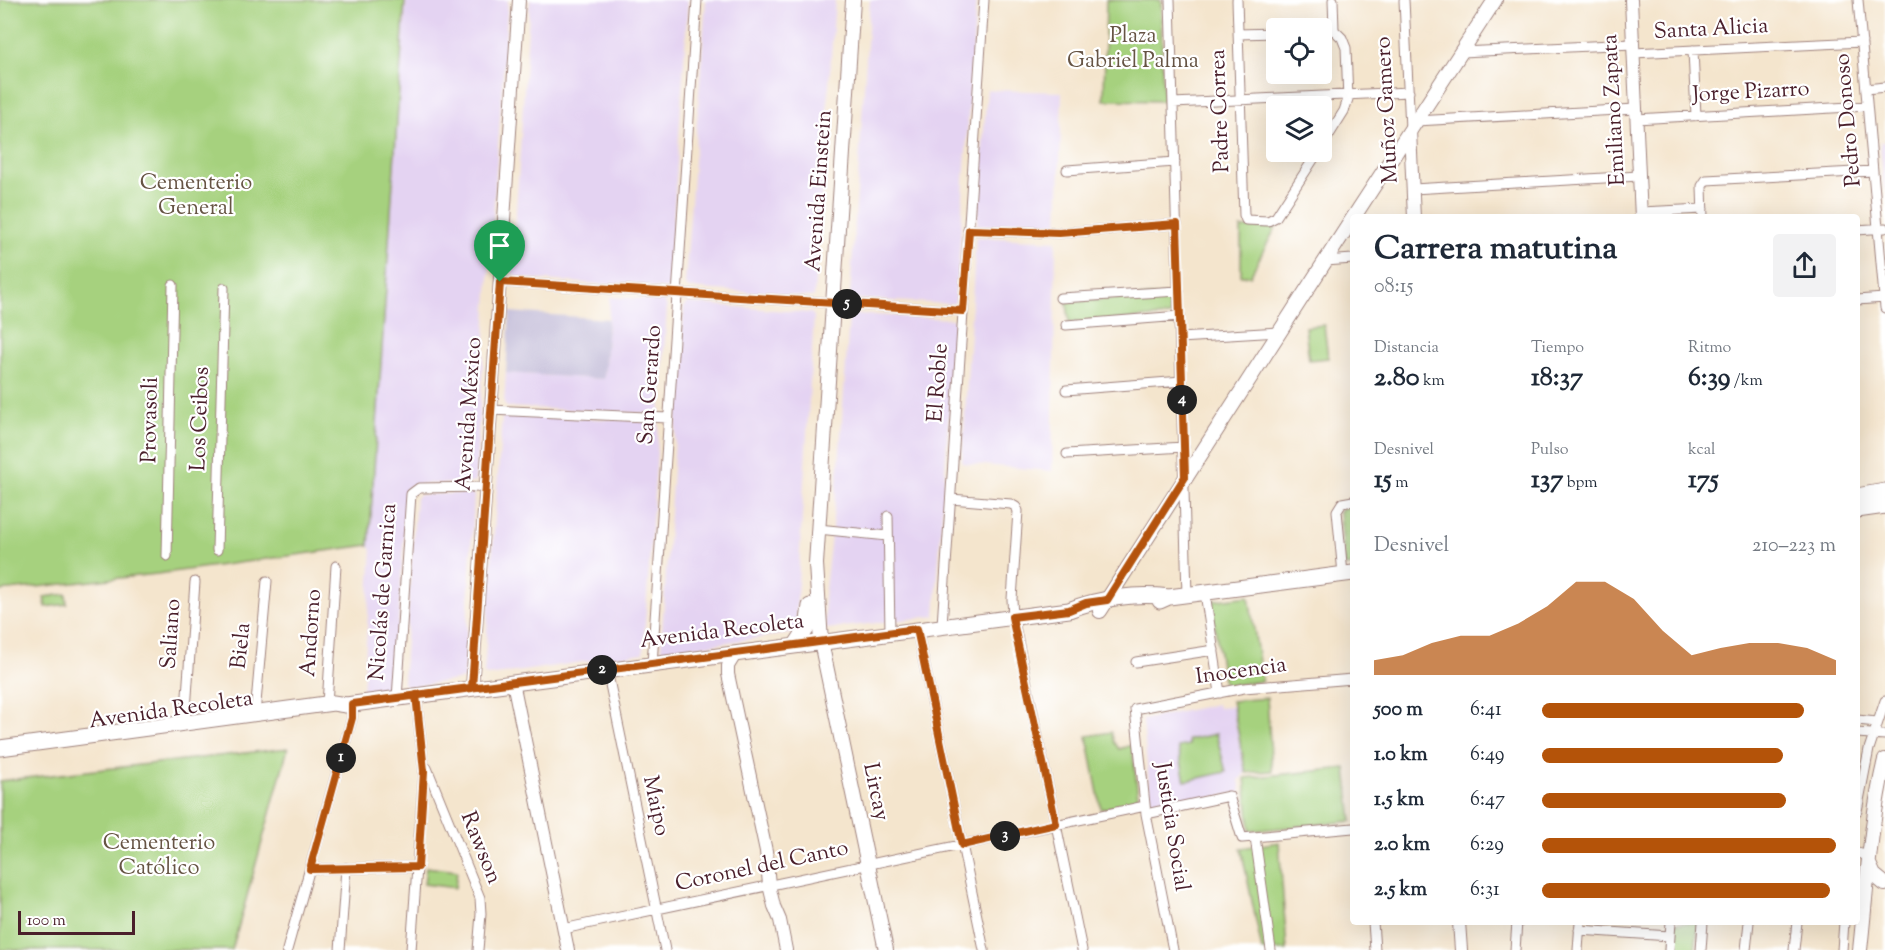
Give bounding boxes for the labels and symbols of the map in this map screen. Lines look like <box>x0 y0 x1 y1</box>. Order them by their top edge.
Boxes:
street label: Santa Alicia <box>1653 11 1769 49</box>
park label: Plaza Gabriel Palma <box>1067 21 1199 78</box>
street label: Emiliano Zapata <box>1595 33 1635 187</box>
street label: Muñoz Gamero <box>1368 36 1408 184</box>
street label: Padre Correa <box>1203 49 1239 173</box>
street label: Pedro Donoso <box>1827 52 1871 188</box>
street label: Jorge Pizarro <box>1691 74 1810 112</box>
street label: Avenida Einstein <box>798 109 842 273</box>
park label: Cementerio General <box>140 168 252 225</box>
pin <box>474 220 525 282</box>
pin: 5 <box>832 289 862 319</box>
street label: San Gerardo <box>631 324 671 446</box>
street label: Avenida México <box>449 336 491 492</box>
street label: El Roble <box>920 342 958 424</box>
street label: Los Ceibos <box>183 366 219 472</box>
street label: Provasoli <box>134 377 168 463</box>
pin: 4 <box>1167 385 1197 415</box>
street label: Nicolás de Garnica <box>362 502 406 682</box>
street label: Andorno <box>293 588 331 678</box>
street label: Saliano <box>154 598 190 670</box>
street label: Avenida Recoleta <box>638 606 806 658</box>
street label: Biela <box>224 621 260 671</box>
street label: Inocencia <box>1194 650 1288 694</box>
pin: 2 <box>587 655 617 685</box>
street label: Avenida Recoleta <box>87 684 255 738</box>
pin: 1 <box>326 743 356 773</box>
street label: Justicia Social <box>1145 759 1197 894</box>
street label: Lircay <box>853 760 897 824</box>
street label: Maipo <box>633 773 677 839</box>
street label: Rawson <box>451 807 509 889</box>
pin: 3 <box>990 821 1020 851</box>
park label: Cementerio Católico <box>103 828 215 885</box>
street label: Coronel del Canto <box>672 833 852 901</box>
scale bar <box>18 908 135 936</box>

